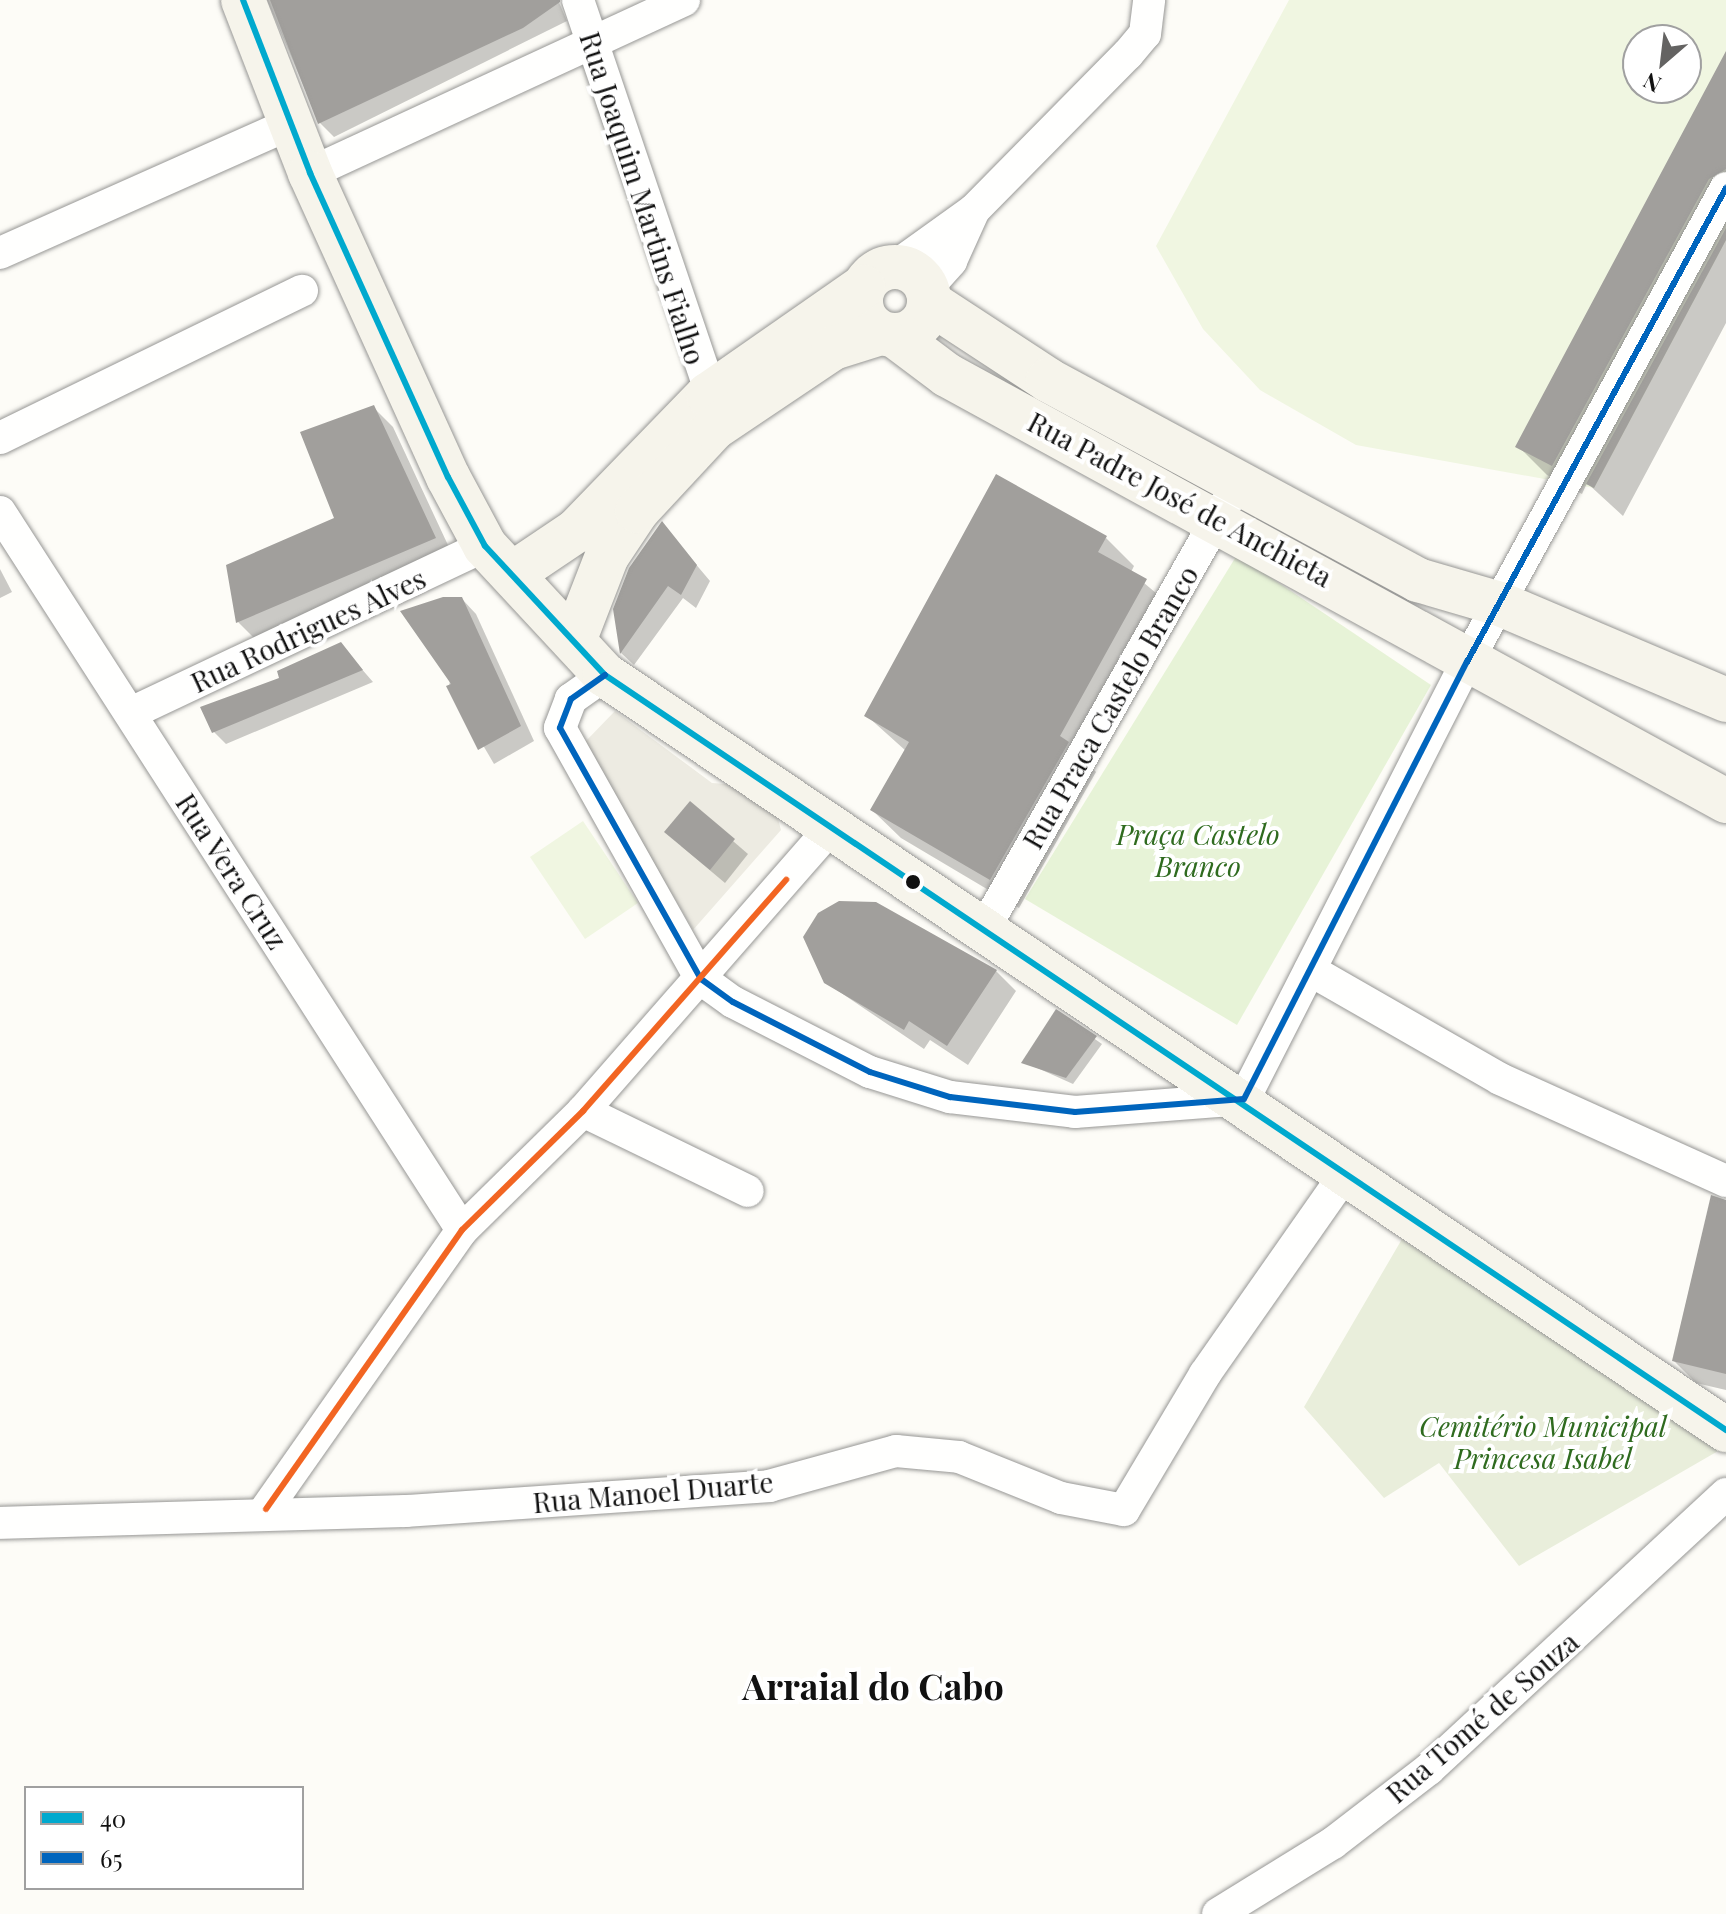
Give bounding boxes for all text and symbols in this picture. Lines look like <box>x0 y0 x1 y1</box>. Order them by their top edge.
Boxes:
north arrow <box>1622 24 1702 104</box>
street label: Rua Joaquim Martins Fialho <box>573 27 713 369</box>
text: N <box>1638 66 1666 100</box>
street label: Rua Padre José de Anchieta <box>1022 404 1338 594</box>
street label: Rua Praca Castelo Branco <box>1015 559 1205 855</box>
street label: Rua Rodrigues Alves <box>185 561 431 699</box>
street label: Rua Vera Cruz <box>169 786 295 956</box>
park label: Praça Castelo Branco <box>1116 817 1280 883</box>
unlabelled marker <box>905 874 921 890</box>
park label: Cemitério Municipal Princesa Isabel <box>1419 1409 1667 1475</box>
street label: Rua Manoel Duarte <box>531 1465 775 1519</box>
street label: Rua Tomé de Souza <box>1379 1624 1585 1810</box>
district label: Arraial do Cabo <box>742 1664 1004 1708</box>
legend <box>24 1786 304 1890</box>
text: 40 <box>100 1802 126 1834</box>
text: 65 <box>100 1842 122 1874</box>

